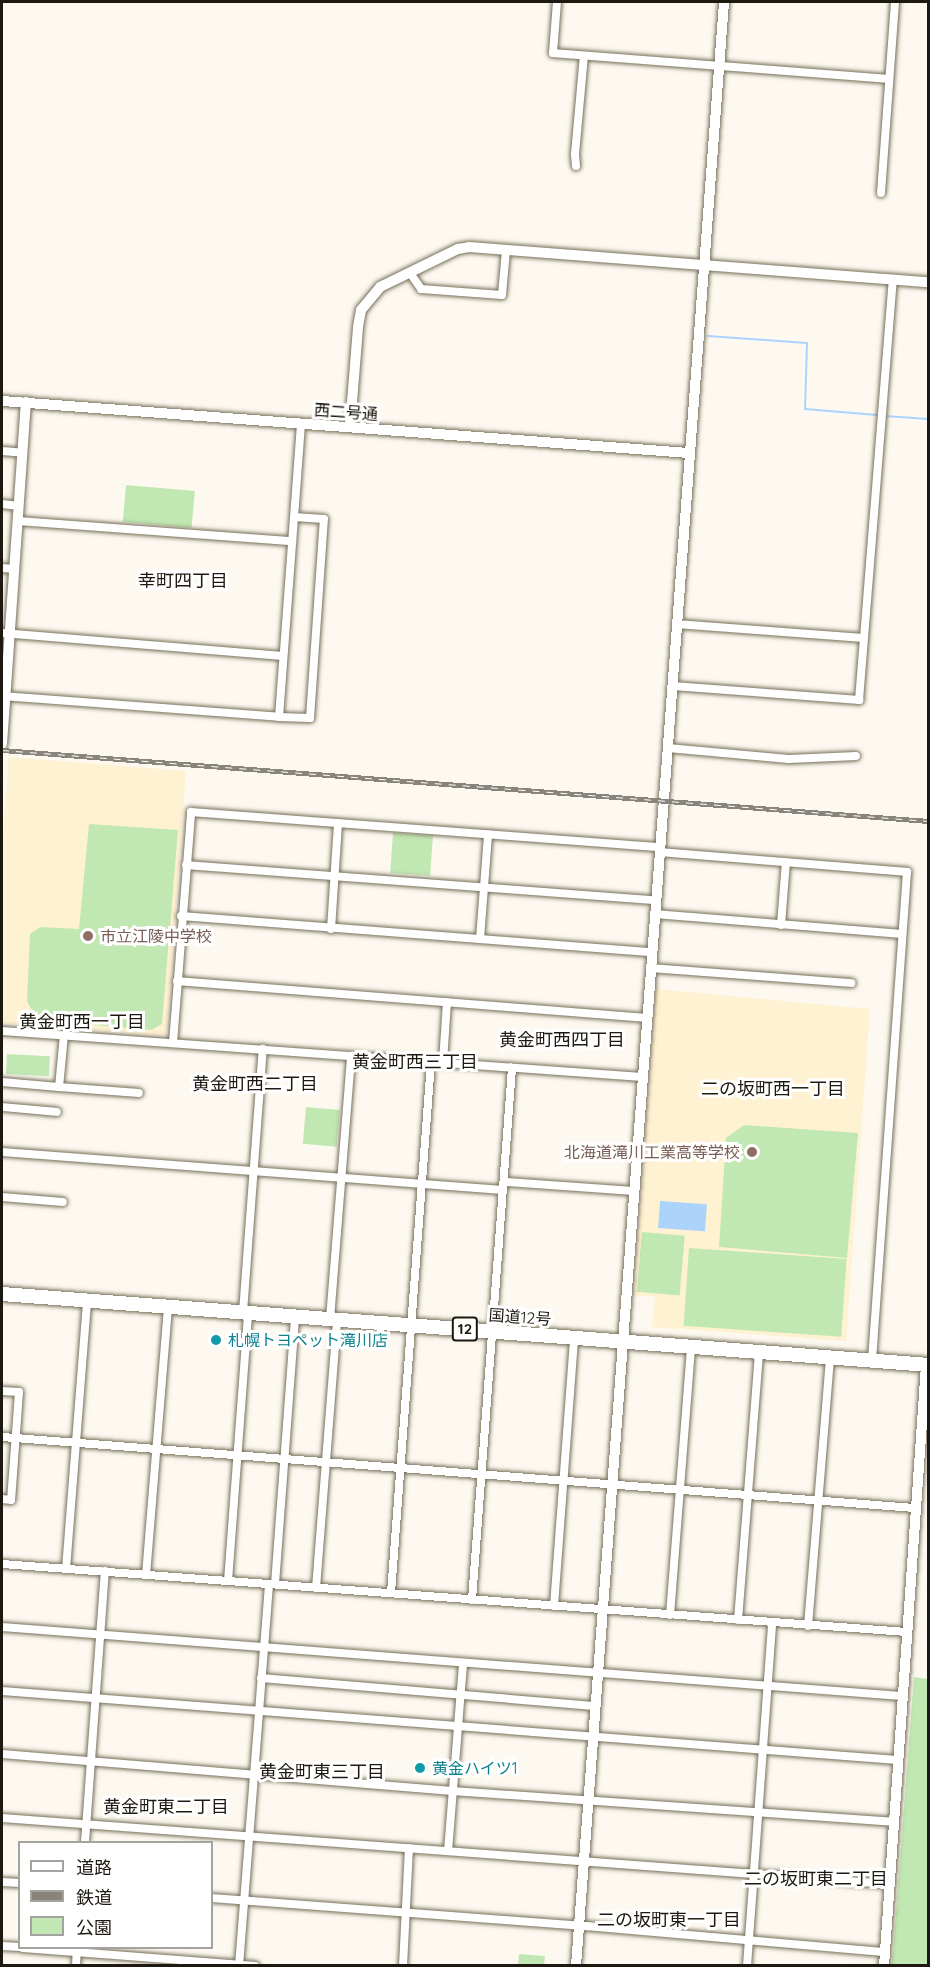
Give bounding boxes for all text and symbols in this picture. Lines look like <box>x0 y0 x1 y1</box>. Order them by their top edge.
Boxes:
street label: 西二号通 <box>313 400 379 424</box>
district label: 幸町四丁目 <box>138 570 228 592</box>
place label: 市立江陵中学校 <box>100 926 212 946</box>
marker: 市立江陵中学校 <box>81 929 95 943</box>
district label: 黄金町西一丁目 <box>19 1011 145 1033</box>
district label: 黄金町西四丁目 <box>499 1029 625 1051</box>
district label: 黄金町西三丁目 <box>352 1051 478 1073</box>
district label: 黄金町西二丁目 <box>192 1073 318 1095</box>
district label: 二の坂町西一丁目 <box>701 1078 845 1100</box>
place label: 北海道滝川工業高等学校 <box>564 1142 740 1162</box>
marker: 北海道滝川工業高等学校 <box>745 1145 759 1159</box>
street label: 国道12号 <box>488 1305 552 1329</box>
road number: 12 <box>452 1317 478 1341</box>
place label: 札幌トヨペット滝川店 <box>228 1330 388 1350</box>
marker: 札幌トヨペット滝川店 <box>209 1333 223 1347</box>
place label: 黄金ハイツ1 <box>432 1758 518 1778</box>
district label: 黄金町東三丁目 <box>259 1761 385 1783</box>
marker: 黄金ハイツ1 <box>413 1761 427 1775</box>
district label: 黄金町東二丁目 <box>103 1796 229 1818</box>
legend <box>18 1841 213 1949</box>
text: 道路 <box>76 1856 112 1879</box>
district label: 二の坂町東二丁目 <box>744 1868 888 1890</box>
text: 鉄道 <box>76 1886 112 1909</box>
district label: 二の坂町東一丁目 <box>597 1909 741 1931</box>
text: 公園 <box>76 1916 112 1939</box>

